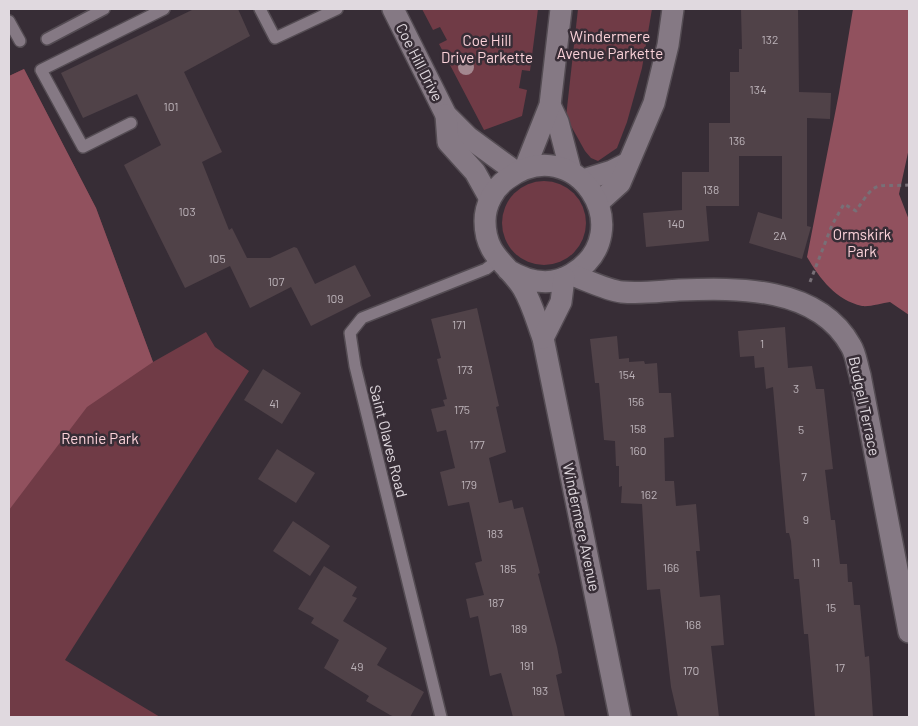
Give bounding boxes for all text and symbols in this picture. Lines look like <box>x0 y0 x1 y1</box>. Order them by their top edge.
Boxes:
street label: Coe Hill Drive <box>393 20 447 104</box>
park label: Windermere Avenue Parkette <box>557 27 663 62</box>
park label: Coe Hill Drive Parkette <box>441 31 533 66</box>
house number: 132 <box>762 32 778 46</box>
house number: 134 <box>750 82 767 96</box>
house number: 101 <box>164 99 178 113</box>
house number: 136 <box>729 133 745 147</box>
house number: 138 <box>703 182 719 196</box>
house number: 103 <box>178 204 196 218</box>
house number: 140 <box>667 216 685 230</box>
park label: Ormskirk Park <box>833 225 892 260</box>
house number: 2A <box>773 228 787 242</box>
house number: 105 <box>208 251 226 265</box>
house number: 107 <box>268 274 285 288</box>
house number: 109 <box>326 291 344 305</box>
house number: 171 <box>452 317 466 331</box>
house number: 1 <box>760 336 764 350</box>
street label: Budgell Terrace <box>846 355 884 457</box>
house number: 173 <box>457 362 473 376</box>
house number: 154 <box>619 367 635 381</box>
house number: 3 <box>793 381 799 395</box>
street label: Saint Olaves Road <box>366 383 412 499</box>
house number: 156 <box>628 394 644 408</box>
house number: 41 <box>269 396 279 410</box>
house number: 175 <box>454 402 470 416</box>
house number: 158 <box>630 421 646 435</box>
house number: 5 <box>798 422 804 436</box>
park label: Rennie Park <box>61 429 139 447</box>
house number: 177 <box>469 437 485 451</box>
house number: 160 <box>629 443 647 457</box>
street label: Windermere Avenue <box>560 461 604 593</box>
house number: 7 <box>801 469 807 483</box>
house number: 179 <box>461 477 477 491</box>
house number: 162 <box>641 487 657 501</box>
house number: 9 <box>803 512 809 526</box>
house number: 183 <box>487 526 503 540</box>
house number: 11 <box>812 555 820 569</box>
house number: 166 <box>663 560 679 574</box>
house number: 185 <box>500 561 516 575</box>
house number: 187 <box>488 595 504 609</box>
house number: 15 <box>826 600 836 614</box>
house number: 168 <box>685 617 701 631</box>
house number: 189 <box>511 621 527 635</box>
house number: 191 <box>520 658 534 672</box>
house number: 49 <box>351 659 363 673</box>
house number: 17 <box>835 660 845 674</box>
house number: 170 <box>683 663 699 677</box>
house number: 193 <box>532 683 548 697</box>

